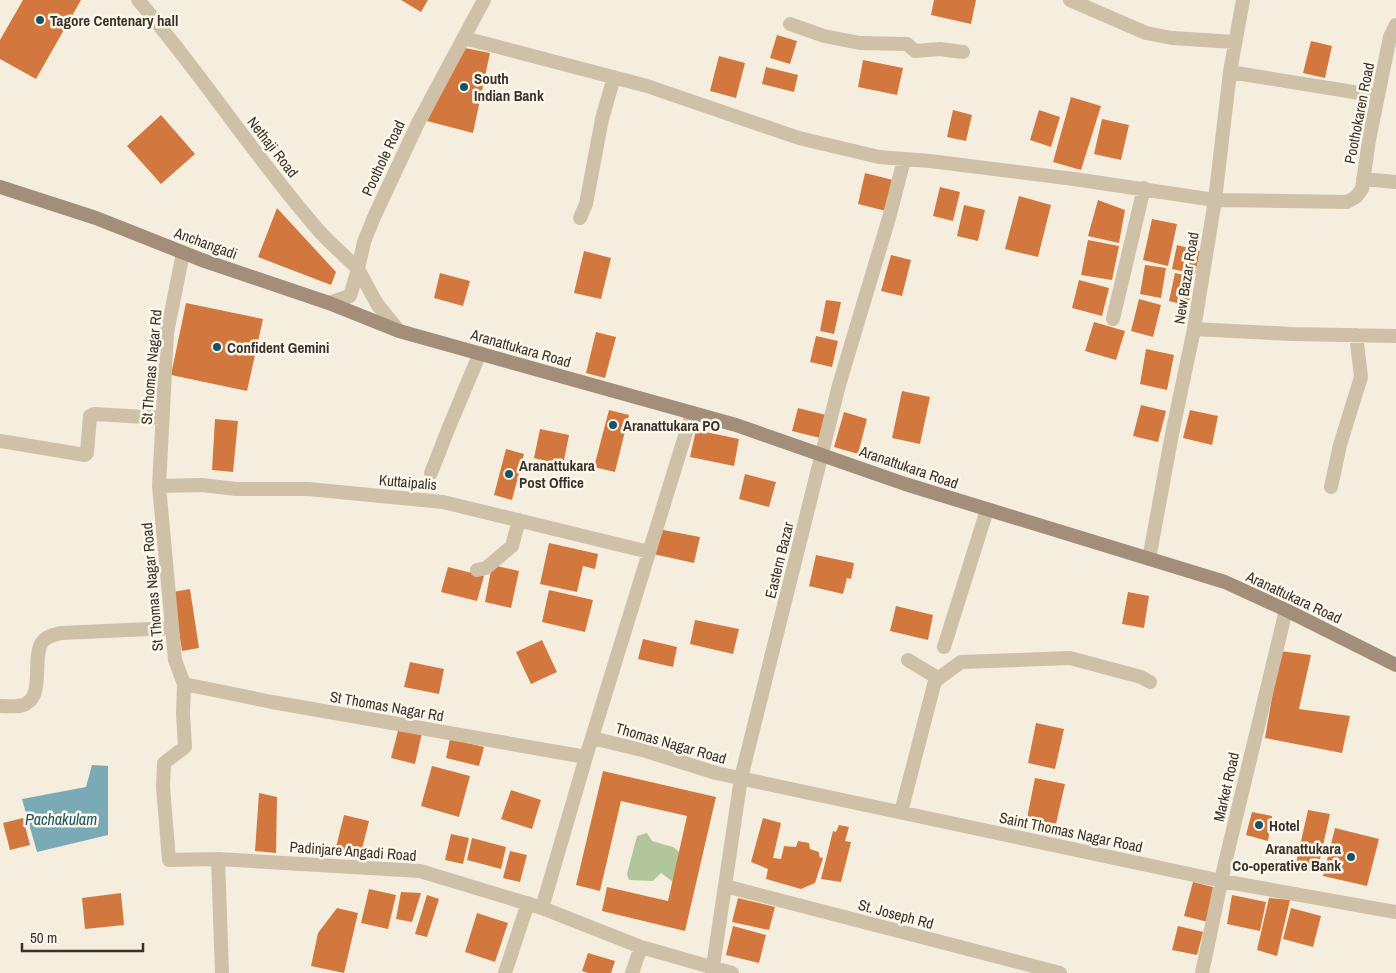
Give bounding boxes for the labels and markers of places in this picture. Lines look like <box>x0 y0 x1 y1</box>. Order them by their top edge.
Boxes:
place label: Tagore Centenary hall <box>50 10 178 31</box>
marker: Tagore Centenary hall <box>34 14 46 26</box>
place label: South Indian Bank <box>474 68 544 106</box>
marker: South Indian Bank <box>458 81 470 93</box>
place label: Confident Gemini <box>227 337 330 358</box>
marker: Confident Gemini <box>211 341 223 353</box>
place label: Aranattukara PO <box>623 415 720 436</box>
marker: Aranattukara PO <box>607 419 619 431</box>
place label: Aranattukara Post Office <box>519 455 595 493</box>
marker: Aranattukara Post Office <box>503 468 515 480</box>
place label: Hotel <box>1269 815 1300 836</box>
marker: Hotel <box>1253 819 1265 831</box>
place label: Aranattukara Co-operative Bank <box>1232 838 1341 876</box>
marker: Aranattukara Co-operative Bank <box>1345 851 1357 863</box>

